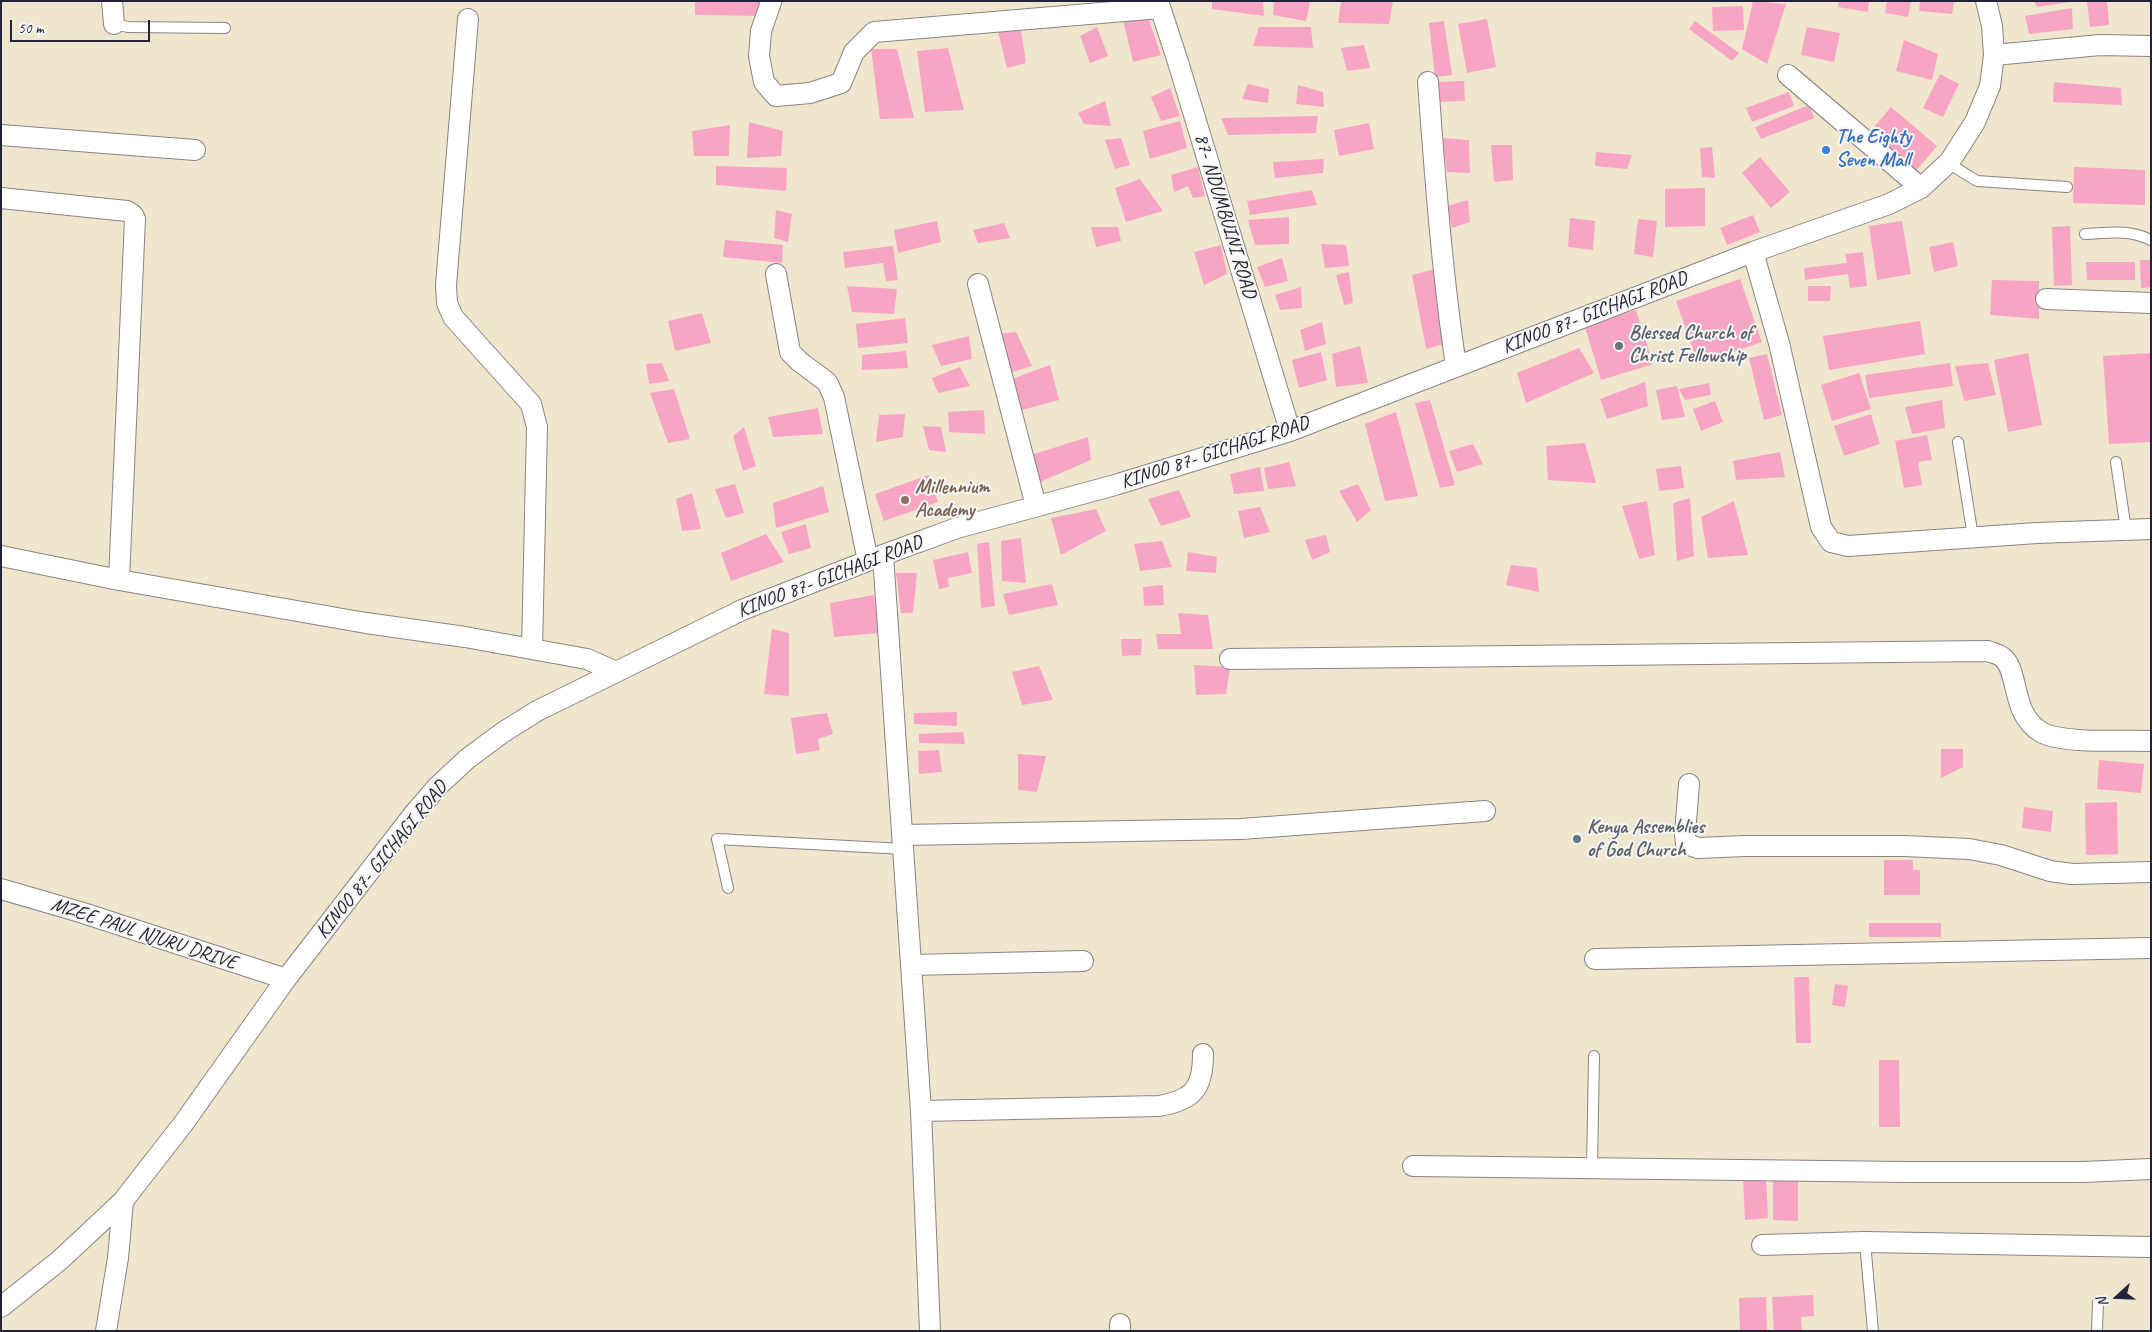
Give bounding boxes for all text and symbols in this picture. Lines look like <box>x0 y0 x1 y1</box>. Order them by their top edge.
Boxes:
scale bar <box>12 10 152 42</box>
text: 50 m <box>18 19 44 38</box>
place label: The Eighty Seven Mall <box>1836 126 1911 173</box>
street label: 87- NDUMBUINI ROAD <box>1189 131 1261 301</box>
marker: The Eighty Seven Mall <box>1820 144 1832 156</box>
street label: KINOO 87- GICHAGI ROAD <box>1499 267 1691 359</box>
place label: Blessed Church of Christ Fellowship <box>1629 322 1752 369</box>
marker: Blessed Church of Christ Fellowship <box>1613 340 1625 352</box>
street label: KINOO 87- GICHAGI ROAD <box>1118 411 1312 495</box>
place label: Millennium Academy <box>915 476 989 523</box>
marker: Millennium Academy <box>899 494 911 506</box>
street label: KINOO 87- GICHAGI ROAD <box>734 531 926 623</box>
street label: KINOO 87- GICHAGI ROAD <box>311 776 453 944</box>
place label: Kenya Assemblies of God Church <box>1587 816 1704 863</box>
marker: Kenya Assemblies of God Church <box>1571 833 1583 845</box>
street label: MZEE PAUL NJURU DRIVE <box>48 893 240 975</box>
north arrow <box>2092 1272 2142 1322</box>
text: N <box>2093 1295 2112 1309</box>

